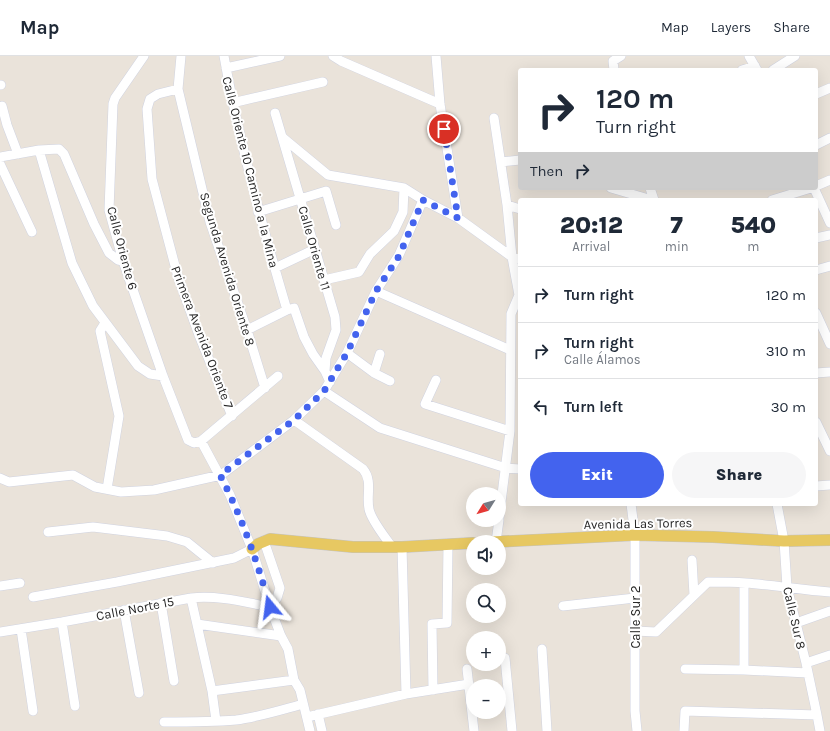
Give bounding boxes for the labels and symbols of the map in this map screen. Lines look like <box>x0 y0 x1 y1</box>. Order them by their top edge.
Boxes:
street label: Calle Oriente 10 Camino a la Mina <box>219 75 282 269</box>
pin <box>427 112 461 146</box>
street label: Segunda Avenida Oriente 8 <box>197 191 258 348</box>
street label: Calle Oriente 11 <box>295 204 334 292</box>
street label: Calle Oriente 6 <box>104 205 141 291</box>
street label: Primera Avenida Oriente 7 <box>168 264 237 411</box>
north arrow <box>466 487 506 527</box>
street label: Avenida Las Torres <box>584 515 693 532</box>
street label: Calle Sur 2 <box>628 585 643 649</box>
street label: Calle Sur 8 <box>780 585 809 651</box>
position arrow <box>249 586 291 628</box>
street label: Calle Norte 15 <box>95 594 175 623</box>

